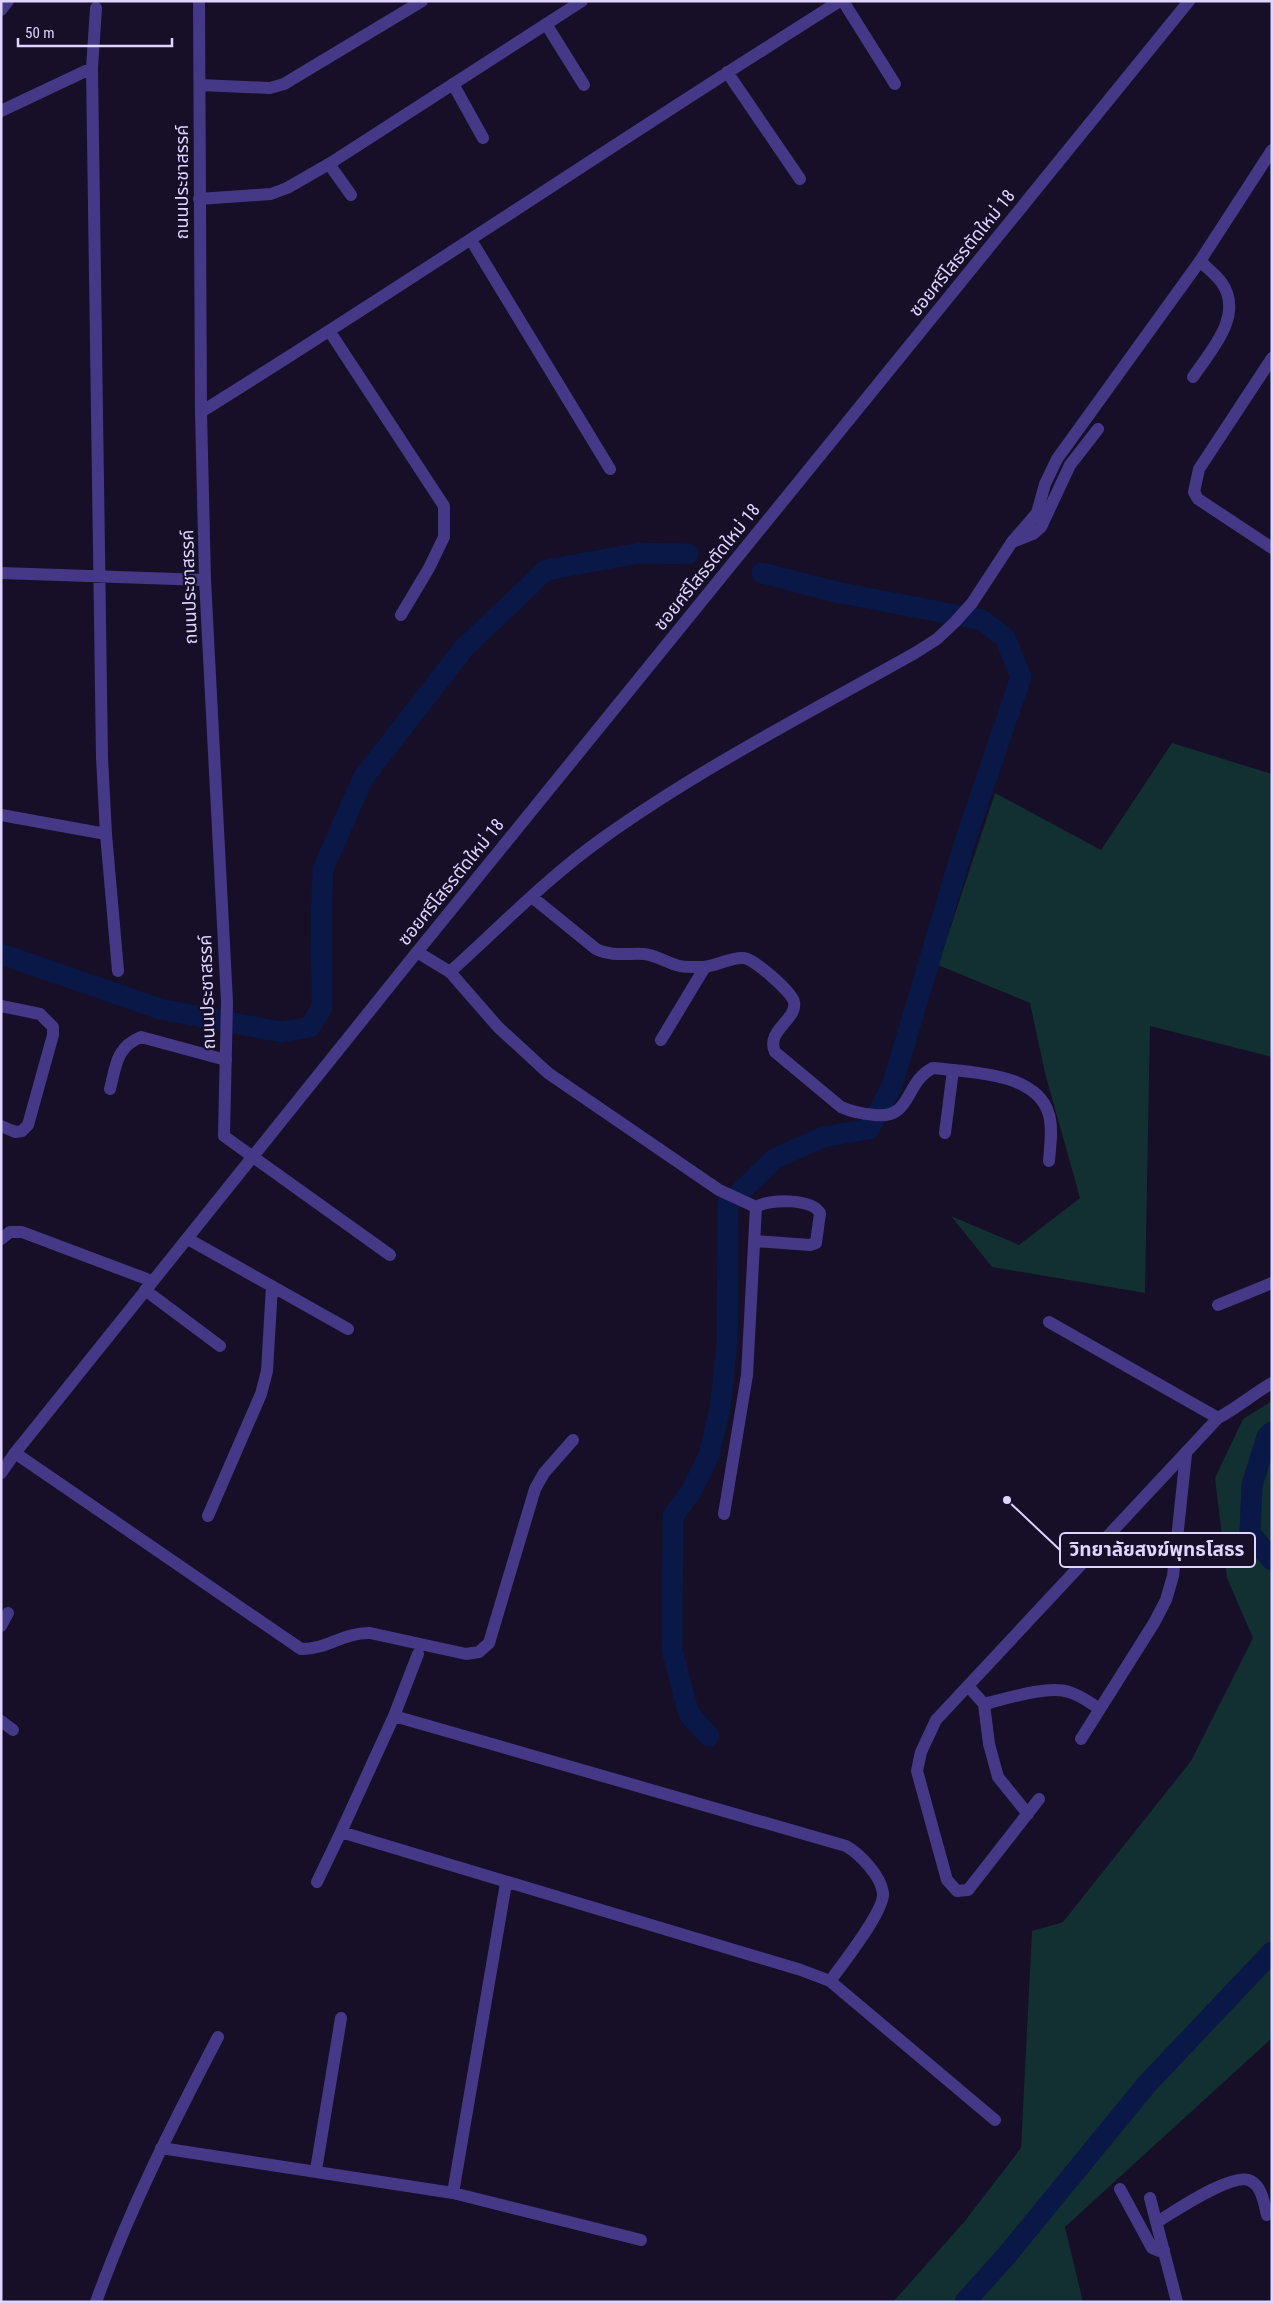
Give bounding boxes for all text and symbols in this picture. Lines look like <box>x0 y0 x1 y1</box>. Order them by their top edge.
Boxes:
scale bar <box>18 15 171 47</box>
text: 50 m <box>25 24 55 42</box>
street label: ถนนประชาสรรค์ <box>171 125 192 239</box>
street label: ซอยศรีโสธรตัดใหม่ 18 <box>904 185 1019 320</box>
street label: ซอยศรีโสธรตัดใหม่ 18 <box>649 499 764 634</box>
street label: ถนนประชาสรรค์ <box>176 529 201 645</box>
street label: ซอยศรีโสธรตัดใหม่ 18 <box>393 814 508 949</box>
street label: ถนนประชาสรรค์ <box>194 934 219 1050</box>
callout: วิทยาลัยสงฆ์พุทธโสธร <box>1060 1533 1255 1567</box>
text: วิทยาลัยสงฆ์พุทธโสธร <box>1069 1538 1245 1561</box>

